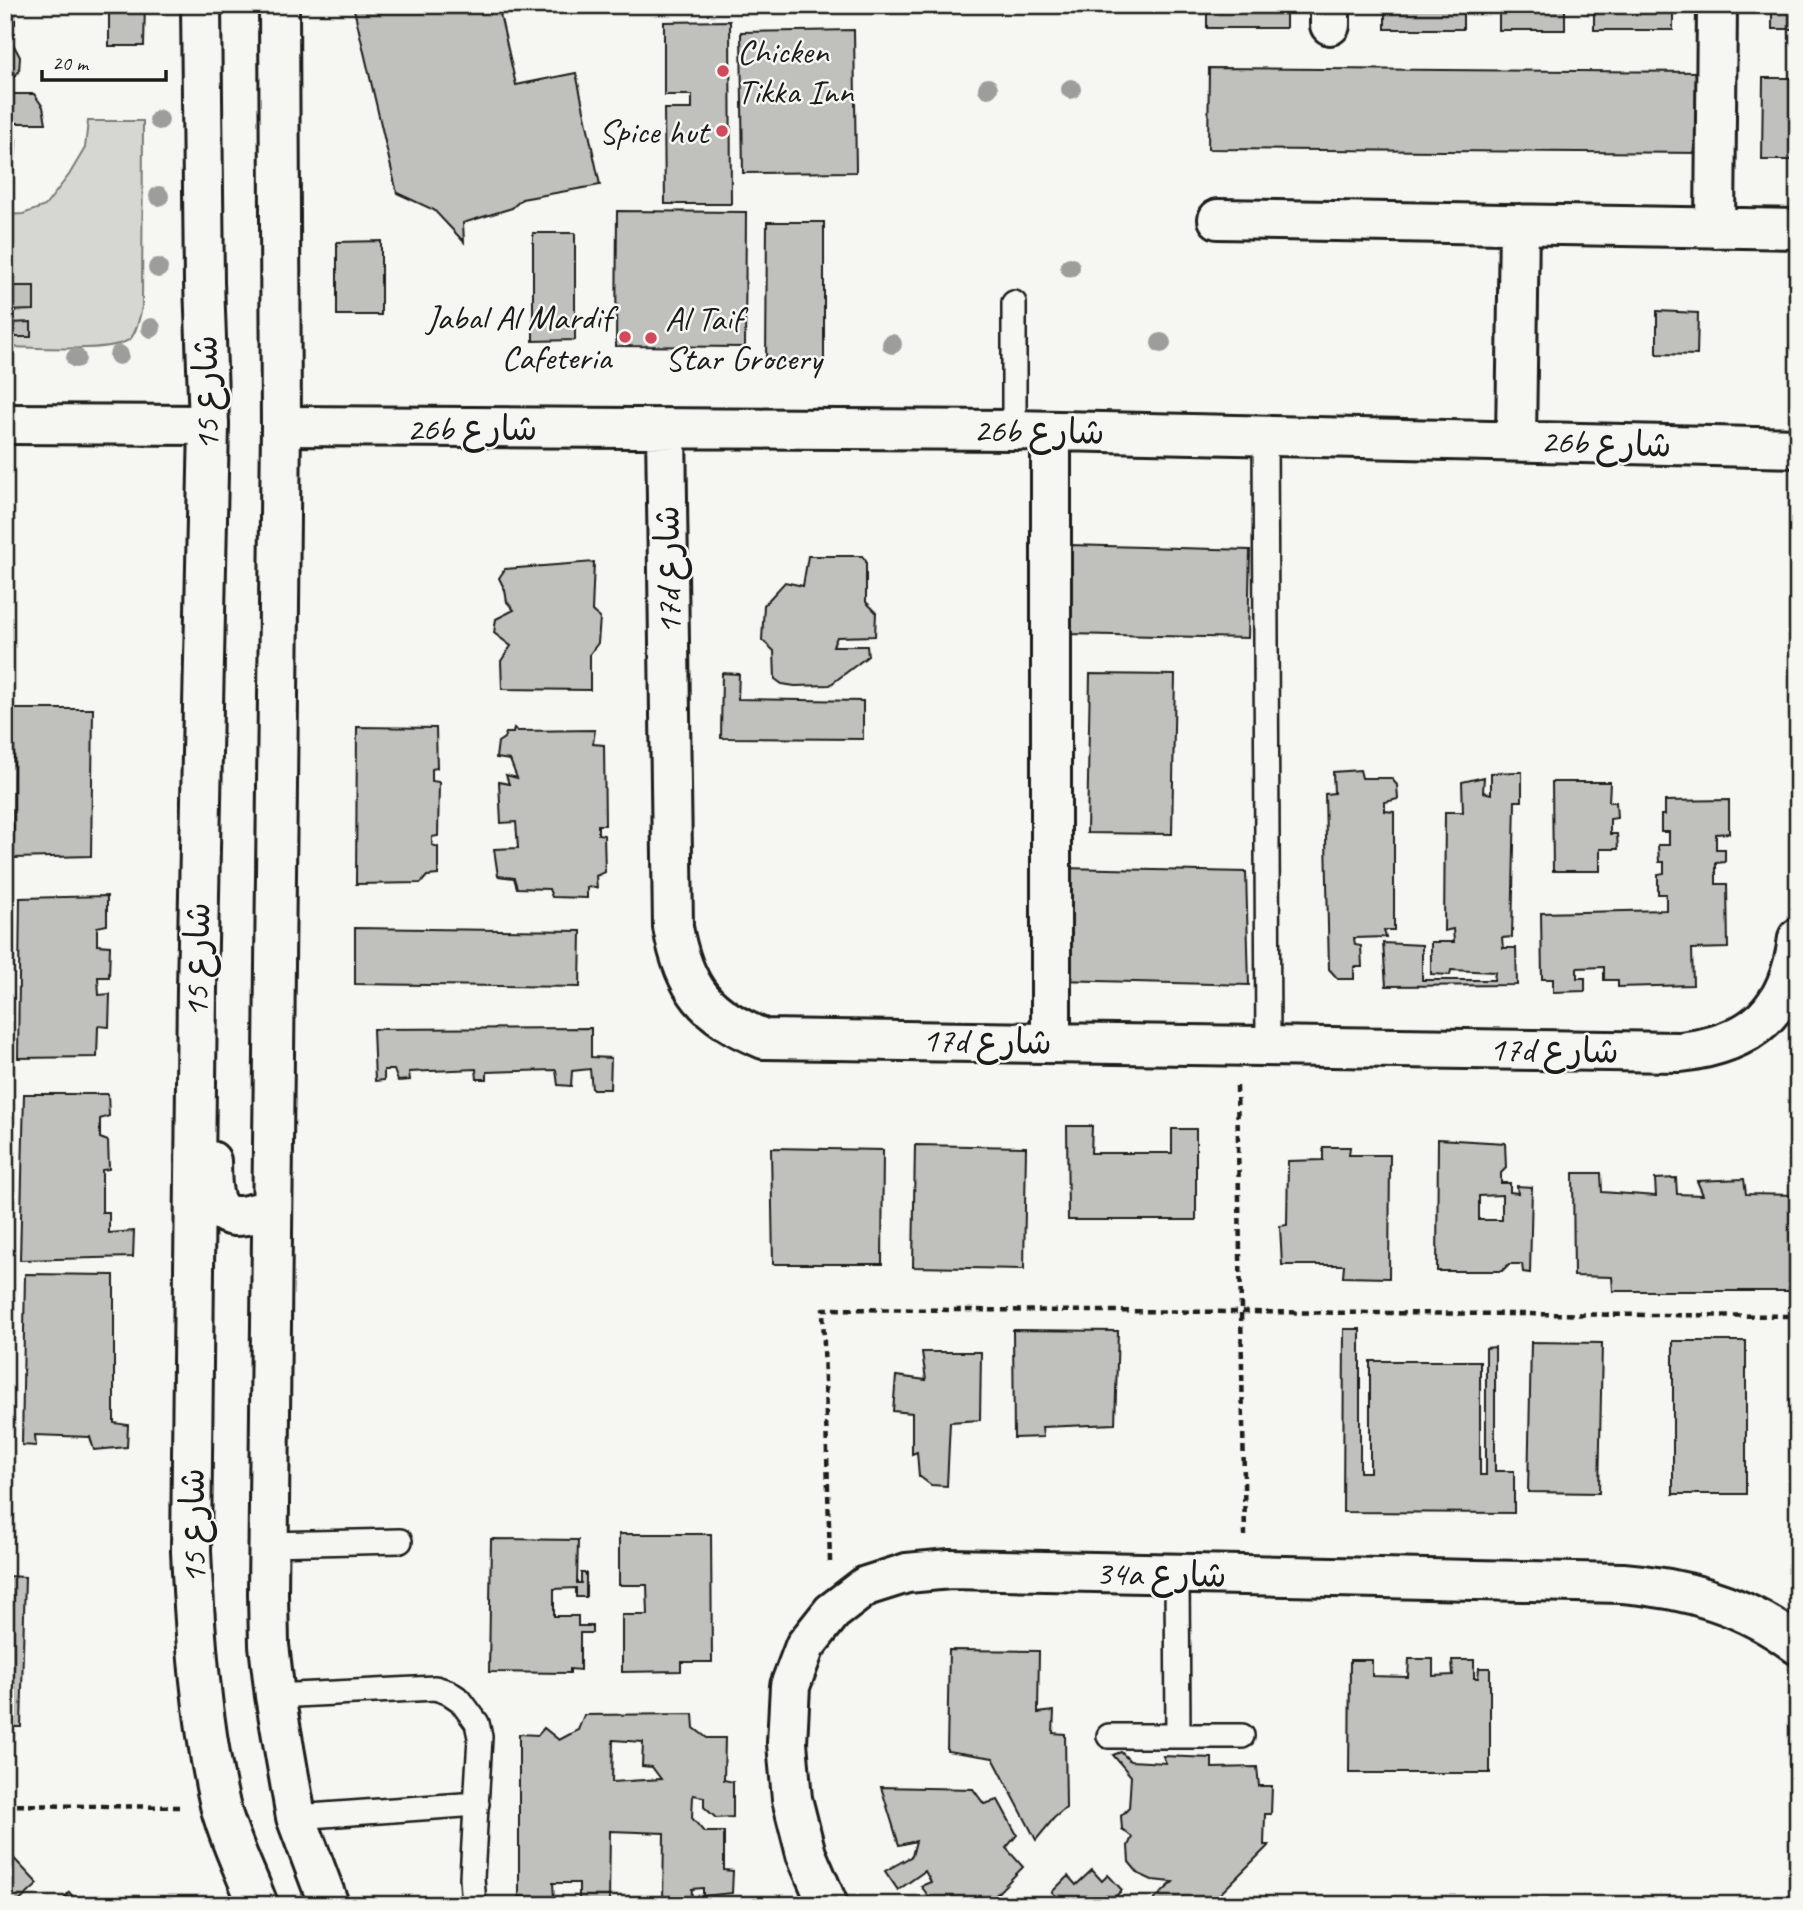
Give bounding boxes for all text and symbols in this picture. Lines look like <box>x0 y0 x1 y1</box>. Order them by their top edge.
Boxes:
place label: Chicken Tikka Inn <box>737 29 854 114</box>
scale bar <box>42 38 166 82</box>
text: 20 m <box>52 50 90 76</box>
marker: Chicken Tikka Inn <box>715 63 731 79</box>
place label: Spice hut <box>599 109 711 154</box>
marker: Spice hut <box>714 123 730 139</box>
place label: Jabal Al Mardif Cafeteria <box>424 295 619 380</box>
place label: Al Taif Star Grocery <box>665 296 824 381</box>
marker: Jabal Al Mardif Cafeteria <box>617 329 633 345</box>
marker: Al Taif Star Grocery <box>643 330 659 346</box>
street label: شارع 15 <box>182 335 232 451</box>
street label: 26b شارع <box>407 406 537 453</box>
street label: 26b شارع <box>973 407 1105 457</box>
street label: 26b شارع <box>1540 418 1672 470</box>
street label: 17d شارع <box>644 505 694 635</box>
street label: شارع 15 <box>173 902 223 1018</box>
street label: 17d شارع <box>922 1017 1052 1067</box>
street label: 17d شارع <box>1489 1026 1619 1076</box>
street label: شارع 15 <box>169 1468 219 1584</box>
street label: 34a شارع <box>1095 1550 1227 1600</box>

